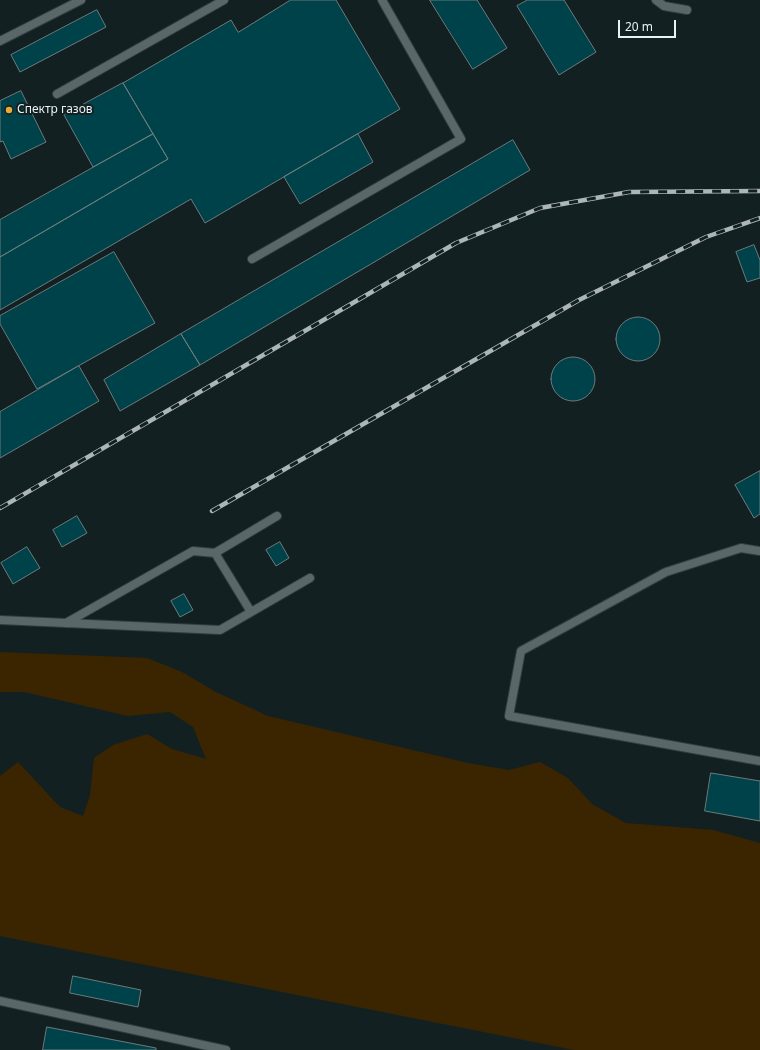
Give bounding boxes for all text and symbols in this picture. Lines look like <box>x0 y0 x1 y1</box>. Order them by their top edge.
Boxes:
scale bar <box>620 12 678 38</box>
text: 20 m <box>625 18 653 35</box>
place label: Спектр газов <box>17 103 93 117</box>
marker: Спектр газов <box>4 105 14 115</box>

